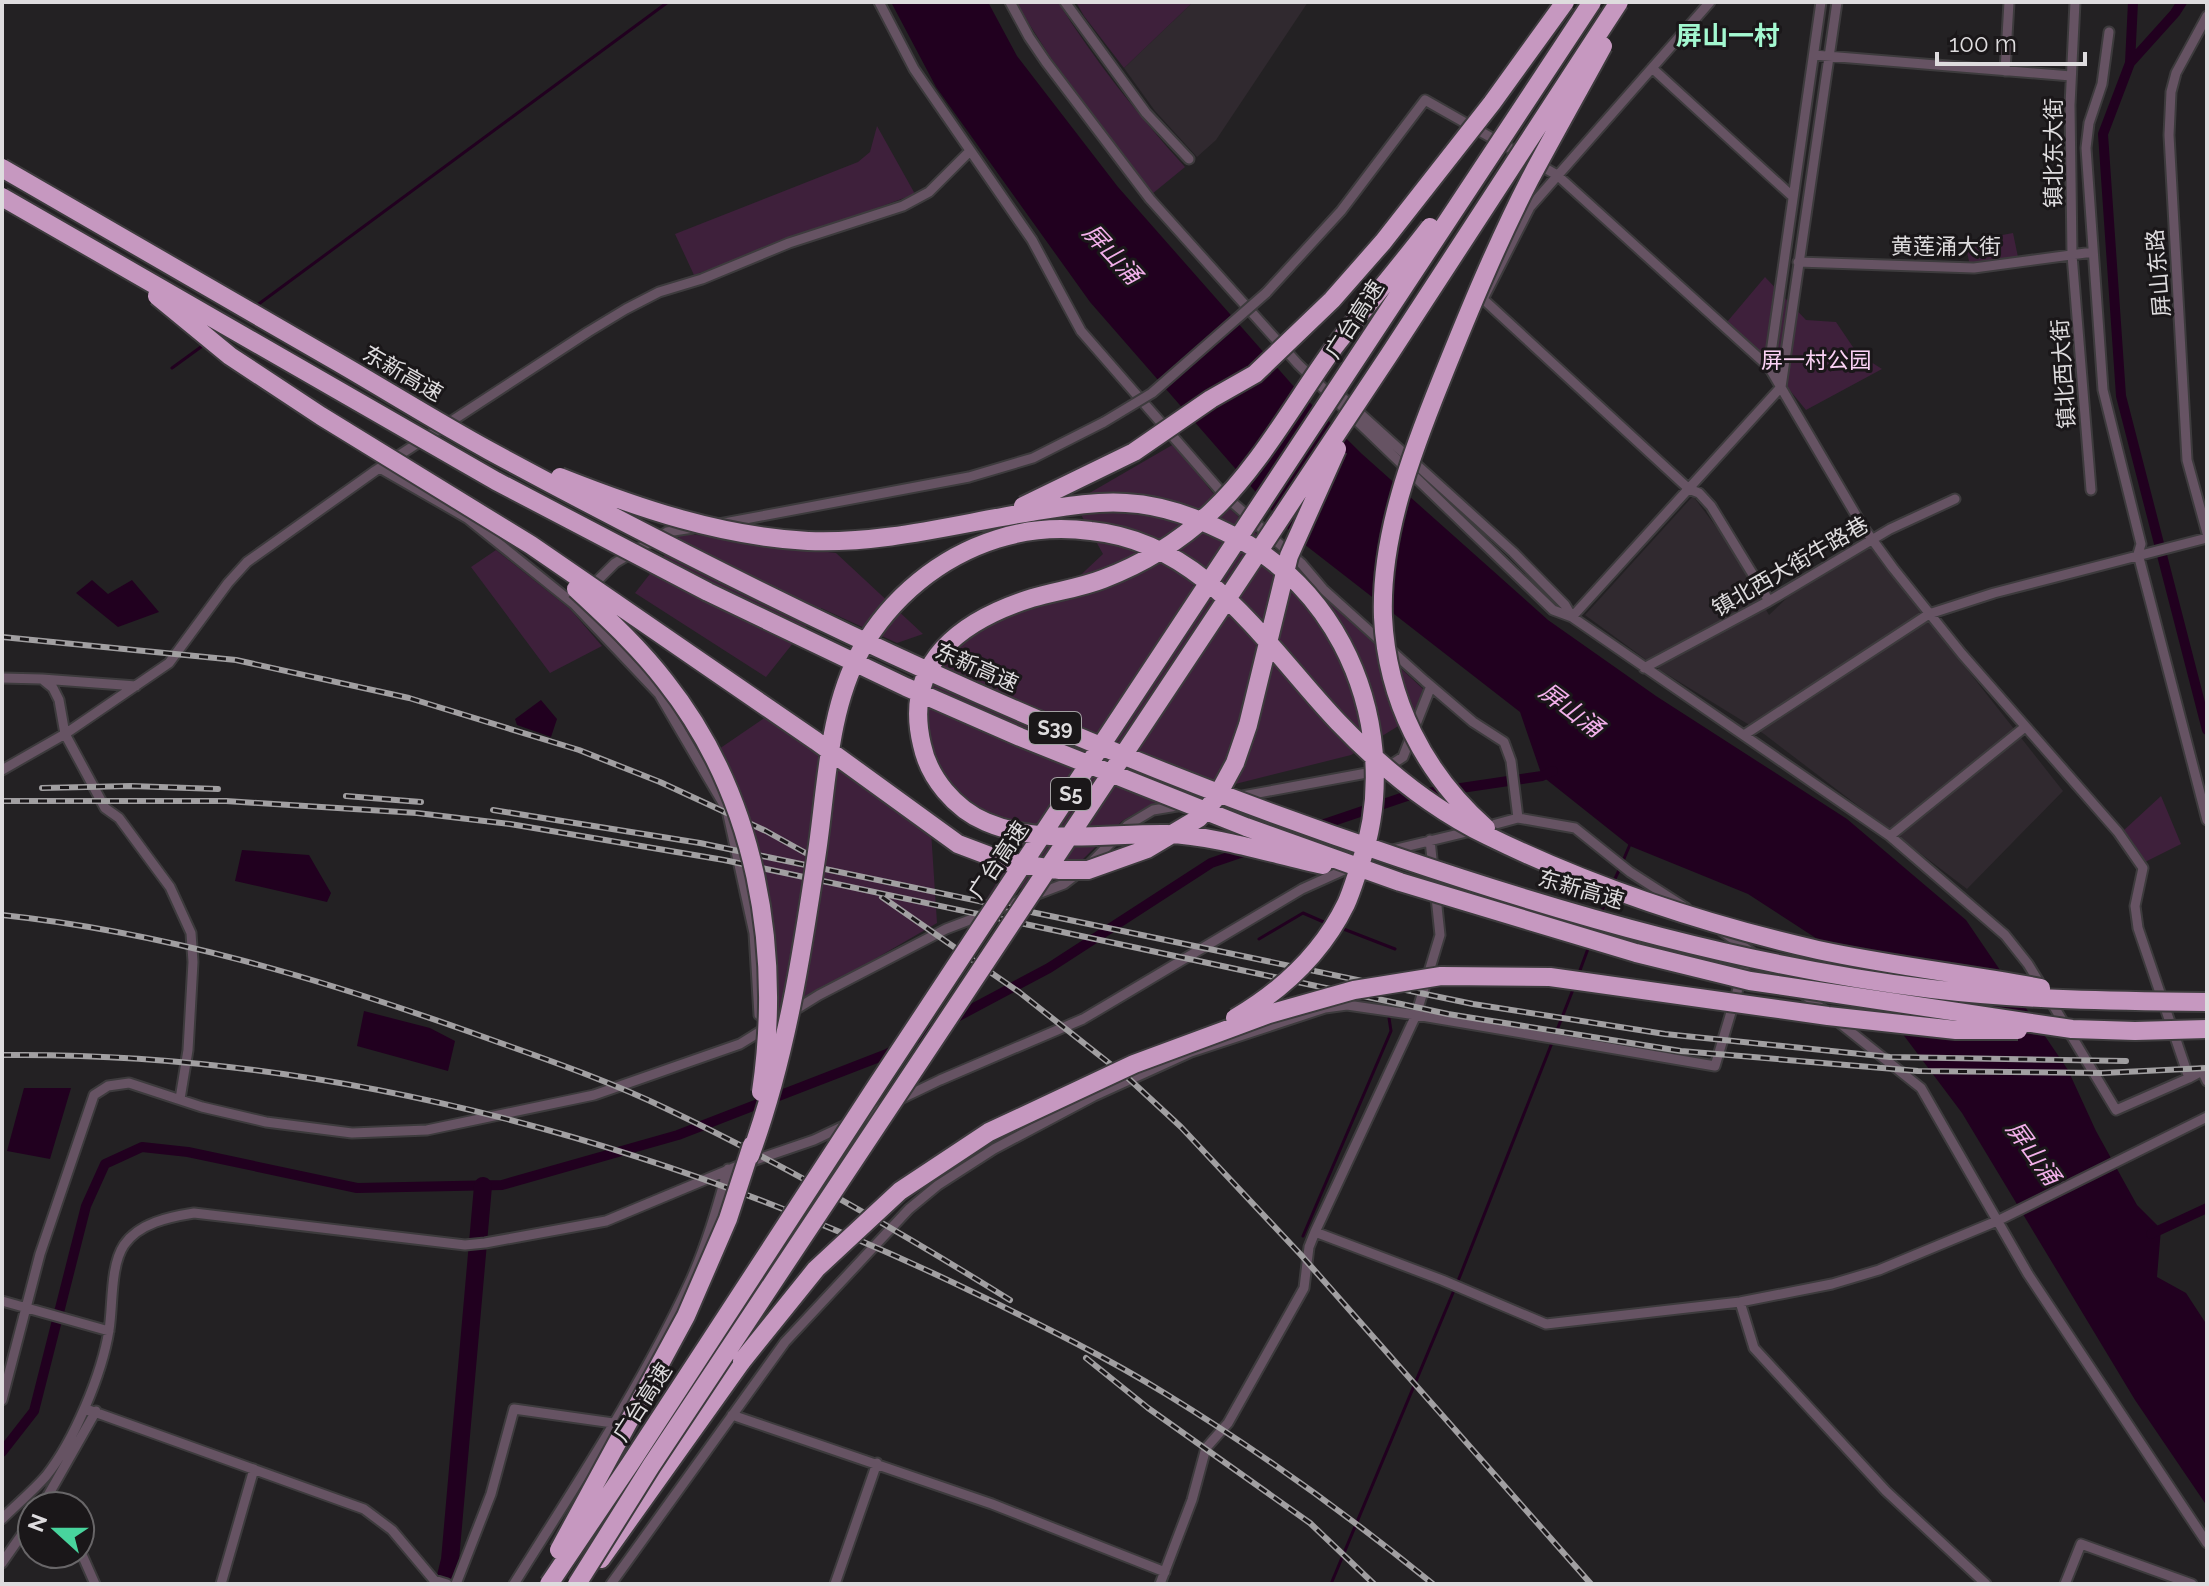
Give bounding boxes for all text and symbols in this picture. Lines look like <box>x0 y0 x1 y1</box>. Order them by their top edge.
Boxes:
scale bar <box>1937 16 2085 66</box>
district label: 屏山一村 <box>1676 21 1780 51</box>
text: 100 m <box>1949 29 2017 58</box>
street label: 镇北东大街 <box>2040 98 2066 208</box>
water label: 屏山涌 <box>1077 217 1150 292</box>
street label: 屏山东路 <box>2141 228 2175 318</box>
street label: 黄莲涌大街 <box>1891 233 2001 259</box>
street label: 广台高速 <box>1319 275 1389 363</box>
street label: 镇北西大街 <box>2046 318 2080 430</box>
street label: 东新高速 <box>358 340 448 406</box>
park label: 屏一村公园 <box>1761 347 1871 373</box>
street label: 镇北西大街牛路巷 <box>1707 511 1873 621</box>
street label: 东新高速 <box>932 637 1022 697</box>
water label: 屏山涌 <box>1534 676 1611 745</box>
road number: S39 <box>1029 712 1081 744</box>
road number: S5 <box>1051 778 1091 810</box>
street label: 广台高速 <box>963 816 1033 904</box>
street label: 东新高速 <box>1535 864 1627 914</box>
water label: 屏山涌 <box>2001 1115 2068 1193</box>
street label: 广台高速 <box>607 1358 677 1446</box>
north arrow <box>16 1490 96 1570</box>
text: N <box>22 1510 52 1535</box>

